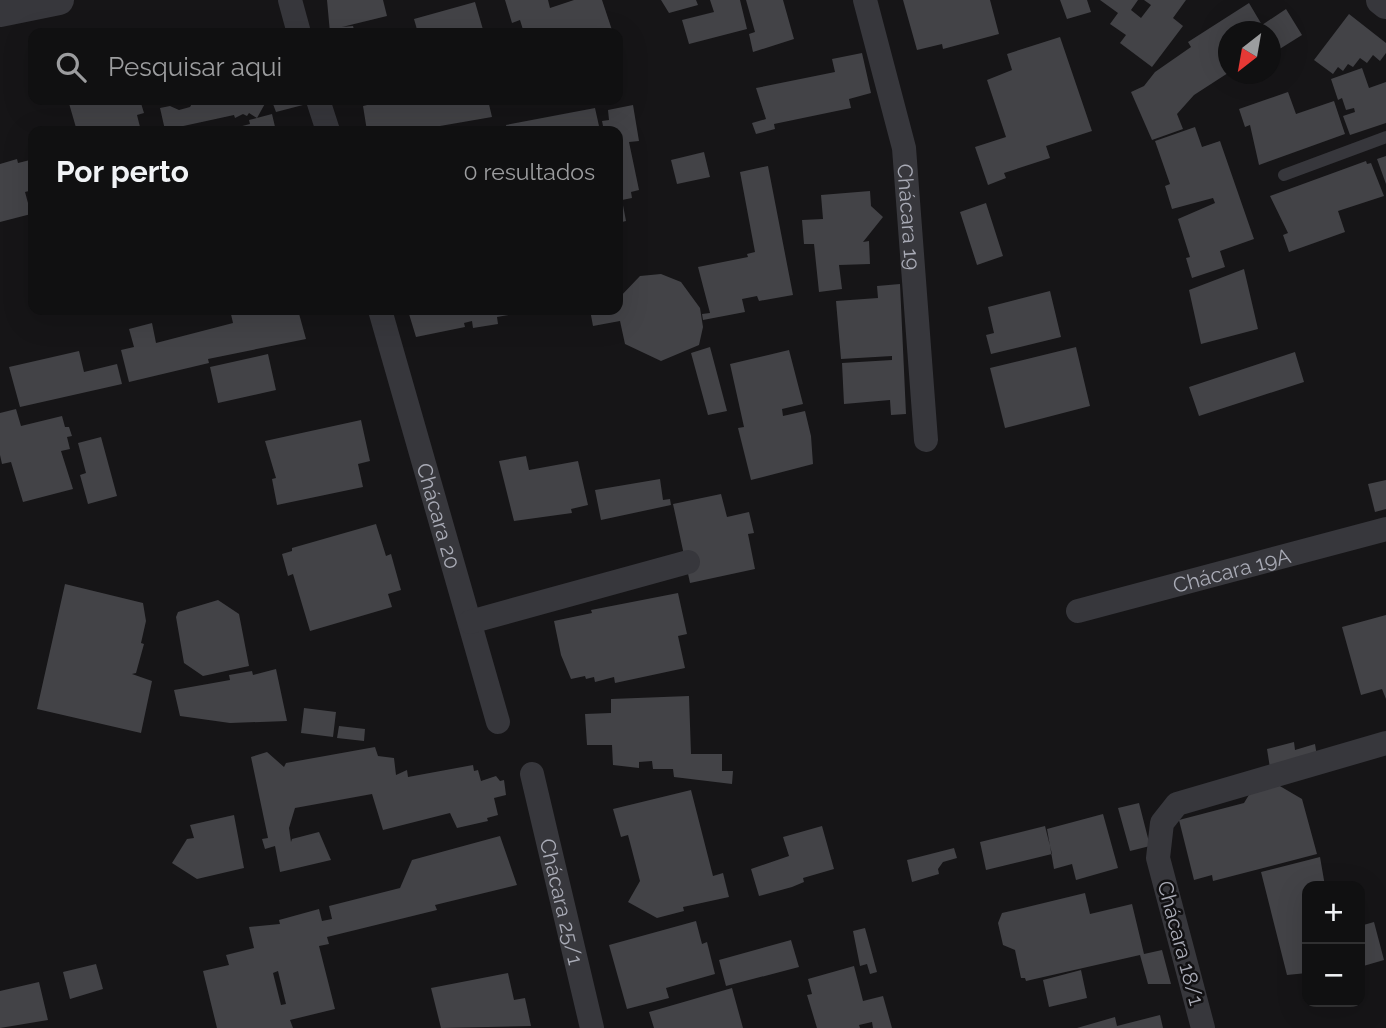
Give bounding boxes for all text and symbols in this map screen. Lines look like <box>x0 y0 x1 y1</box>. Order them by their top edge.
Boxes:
north arrow <box>1218 21 1281 84</box>
search box <box>28 28 623 105</box>
icon: search <box>52 48 90 86</box>
text: Pesquisar aqui <box>108 52 282 82</box>
text: Por perto <box>56 154 189 189</box>
text: 0 resultados <box>463 158 595 185</box>
street label: Chácara 19 <box>893 163 926 271</box>
street label: Chácara 20 <box>412 460 466 572</box>
street label: Chácara 19A <box>1170 542 1293 598</box>
street label: Chácara 25/1 <box>535 836 589 967</box>
street label: Chácara 18/1 <box>1152 878 1210 1008</box>
map controls <box>1302 881 1365 1007</box>
button: + <box>1302 881 1365 944</box>
button: − <box>1302 944 1365 1007</box>

